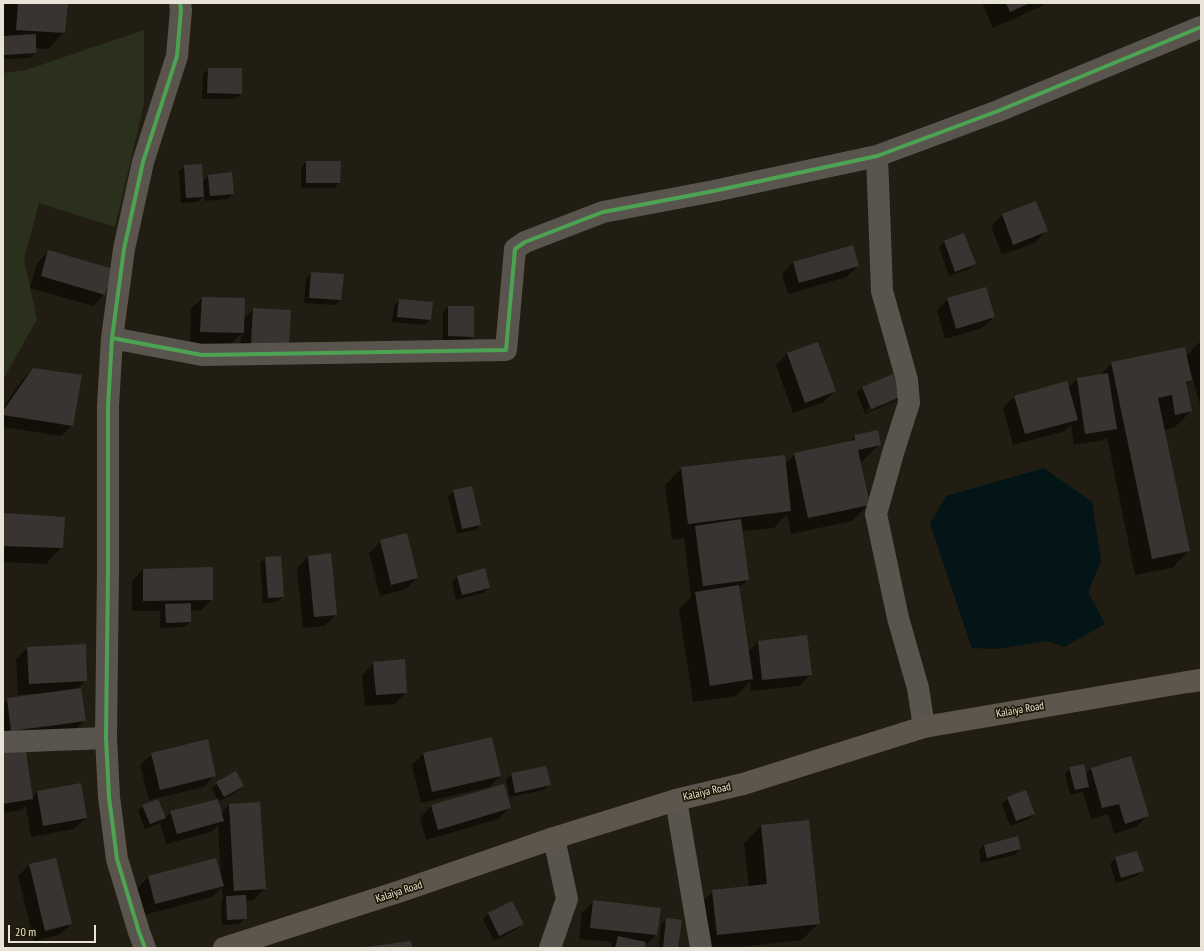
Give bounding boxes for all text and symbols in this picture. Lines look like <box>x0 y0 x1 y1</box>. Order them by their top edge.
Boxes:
street label: Kalaiya Road <box>995 699 1045 721</box>
street label: Kalaiya Road <box>682 780 732 804</box>
street label: Kalaiya Road <box>374 878 424 906</box>
scale bar <box>10 917 98 943</box>
text: 20 m <box>15 924 36 939</box>

